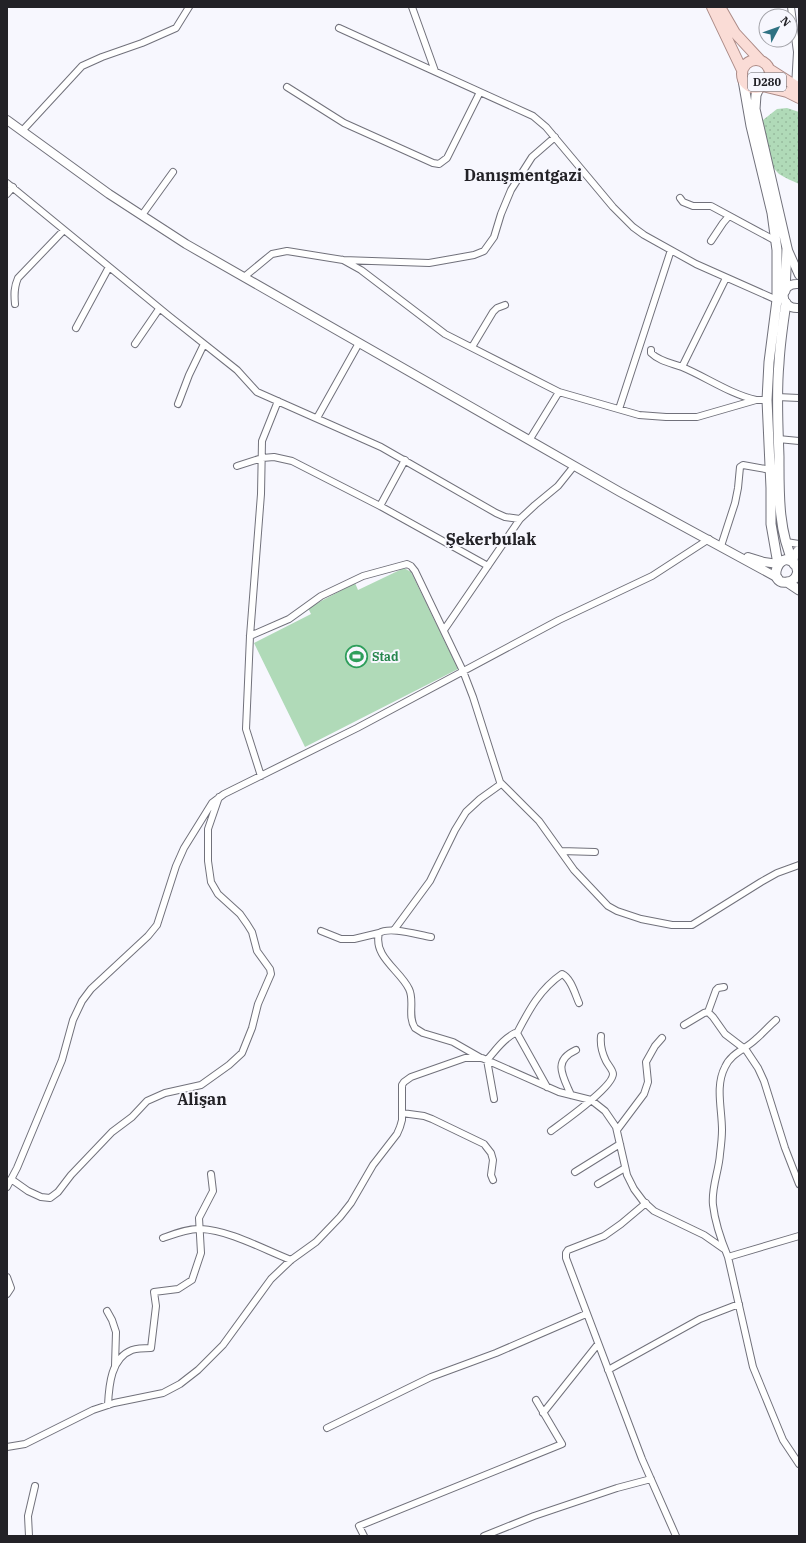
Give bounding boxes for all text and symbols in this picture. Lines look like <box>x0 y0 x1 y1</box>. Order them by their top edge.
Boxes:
north arrow <box>758 8 798 48</box>
text: N <box>777 14 794 30</box>
road number: D280 <box>748 73 786 91</box>
district label: Danışmentgazi <box>464 165 582 185</box>
district label: Şekerbulak <box>446 529 536 549</box>
sports icon: Stad <box>343 643 369 669</box>
place label: Stad <box>372 649 399 664</box>
district label: Alişan <box>177 1089 227 1109</box>

